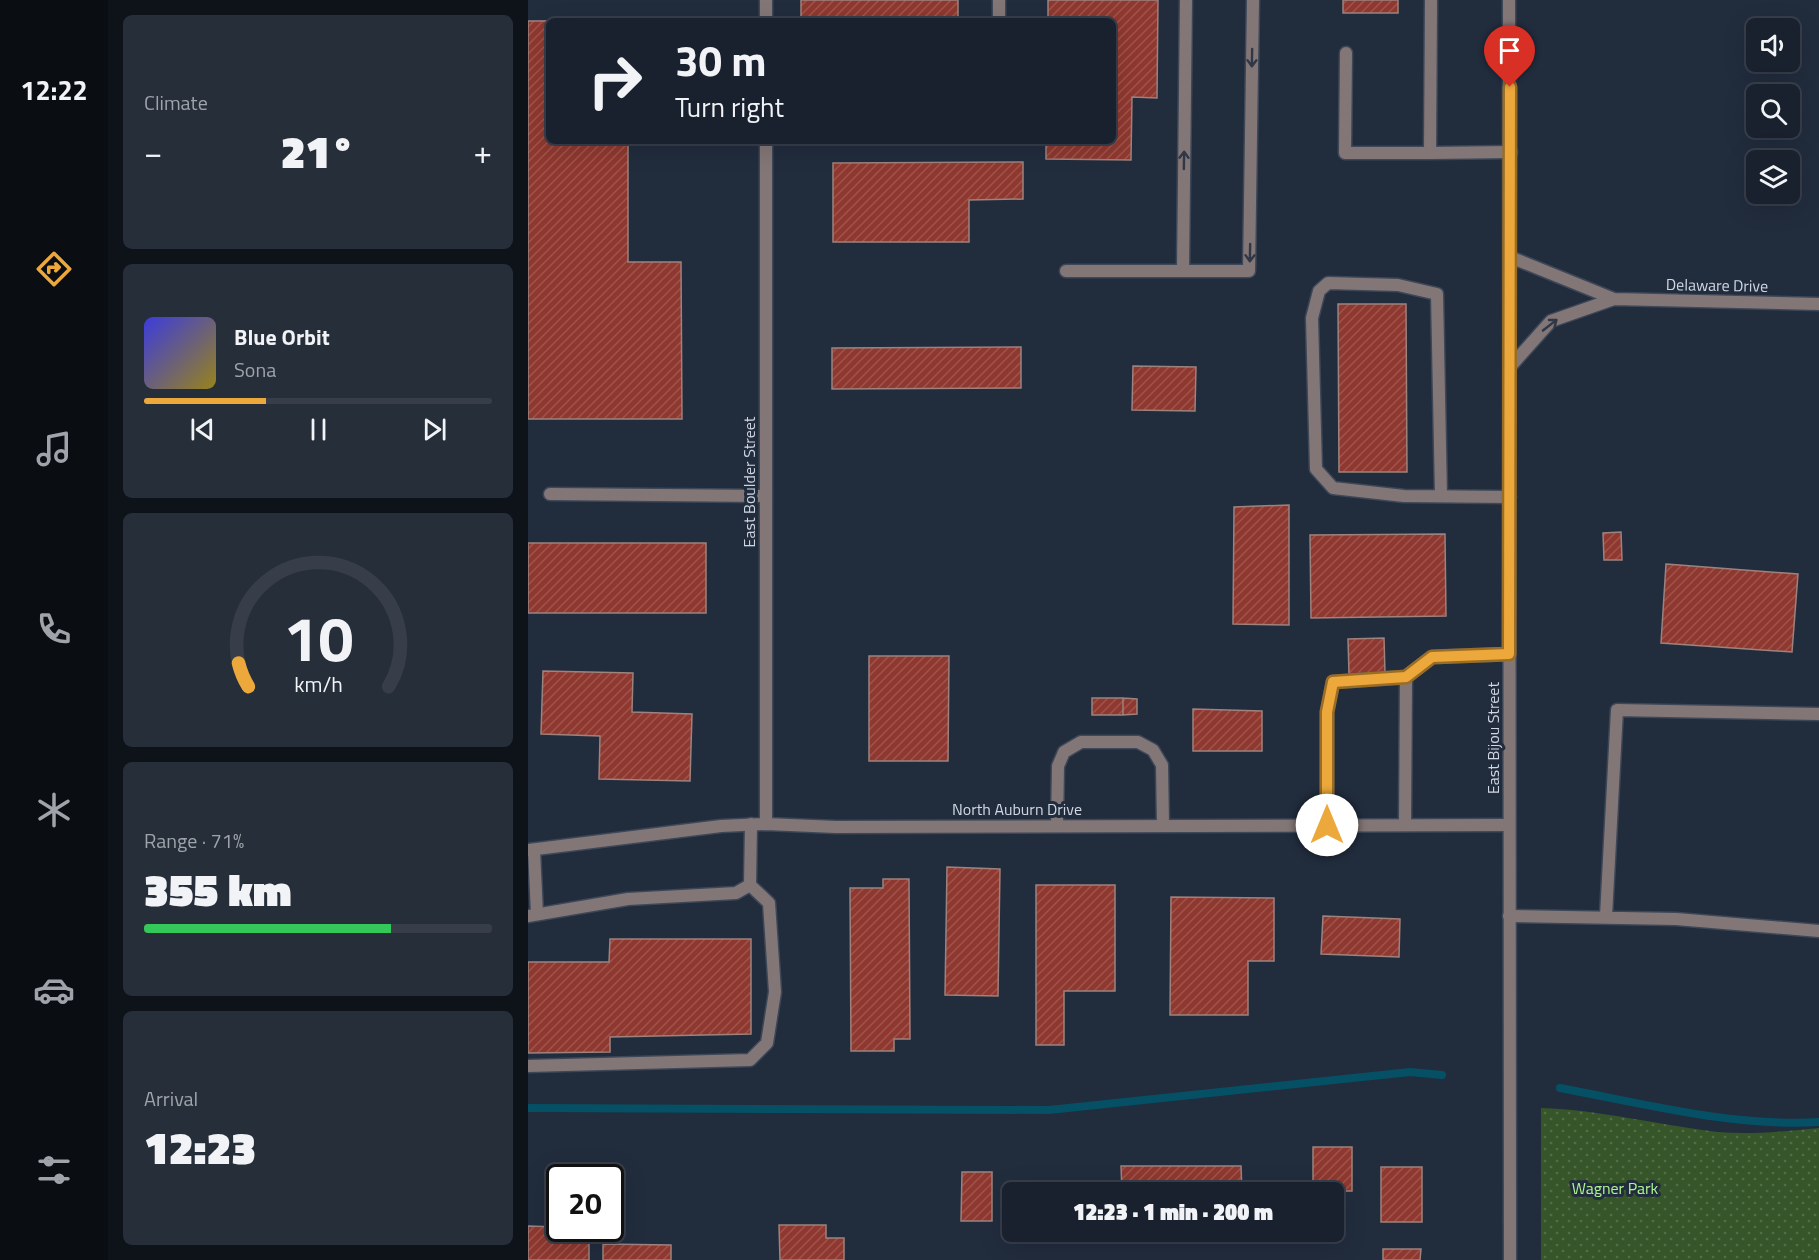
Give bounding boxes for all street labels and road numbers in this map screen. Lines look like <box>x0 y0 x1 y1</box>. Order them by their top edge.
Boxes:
street label: Delaware Drive <box>1666 272 1768 298</box>
street label: East Boulder Street <box>737 416 761 547</box>
street label: East Bijou Street <box>1481 682 1505 794</box>
street label: North Auburn Drive <box>952 797 1082 821</box>

